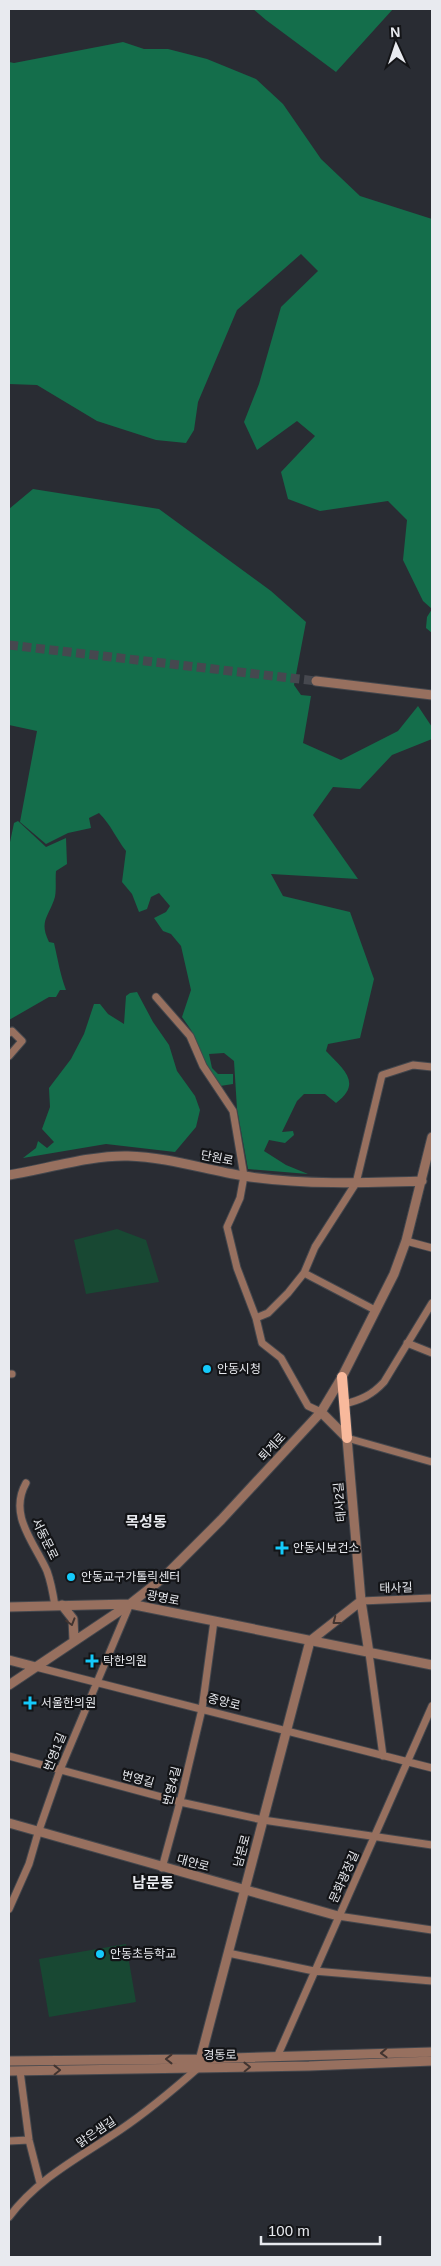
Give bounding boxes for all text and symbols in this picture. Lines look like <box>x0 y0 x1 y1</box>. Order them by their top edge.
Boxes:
north arrow <box>371 20 421 70</box>
text: N <box>390 24 401 40</box>
street label: 단원로 <box>199 1148 235 1168</box>
place label: 안동시청 <box>217 1362 261 1376</box>
marker: 안동시청 <box>201 1363 213 1375</box>
street label: 퇴계로 <box>256 1430 288 1464</box>
street label: 태사2길 <box>331 1482 349 1522</box>
district label: 목성동 <box>125 1513 167 1530</box>
street label: 서동문로 <box>29 1516 61 1562</box>
marker: 안동시보건소 <box>275 1541 289 1555</box>
place label: 안동시보건소 <box>293 1541 359 1555</box>
place label: 안동교구가톨릭센터 <box>81 1570 180 1584</box>
marker: 안동교구가톨릭센터 <box>65 1571 77 1583</box>
street label: 태사길 <box>379 1580 413 1596</box>
street label: 광명로 <box>145 1588 181 1608</box>
one-way arrow <box>333 1615 342 1623</box>
one-way arrow <box>66 1617 76 1626</box>
marker: 탁한의원 <box>85 1654 99 1668</box>
place label: 탁한의원 <box>103 1654 147 1668</box>
street label: 중앙로 <box>206 1691 242 1713</box>
marker: 서울한의원 <box>23 1696 37 1710</box>
place label: 서울한의원 <box>41 1696 96 1710</box>
street label: 번영1길 <box>41 1731 69 1773</box>
street label: 번영4길 <box>160 1765 184 1807</box>
street label: 번영길 <box>120 1768 156 1790</box>
street label: 남문로 <box>231 1833 253 1869</box>
street label: 문화광장길 <box>326 1849 362 1905</box>
street label: 대안로 <box>175 1852 211 1874</box>
district label: 남문동 <box>132 1874 174 1891</box>
place label: 안동초등학교 <box>110 1947 176 1961</box>
marker: 안동초등학교 <box>94 1948 106 1960</box>
street label: 경동로 <box>203 2048 237 2062</box>
one-way arrow <box>379 2048 387 2059</box>
one-way arrow <box>164 2054 172 2064</box>
one-way arrow <box>243 2062 251 2072</box>
one-way arrow <box>54 2065 62 2075</box>
street label: 맑은샘길 <box>74 2114 118 2150</box>
scale bar <box>261 2214 380 2246</box>
text: 100 m <box>268 2222 310 2239</box>

